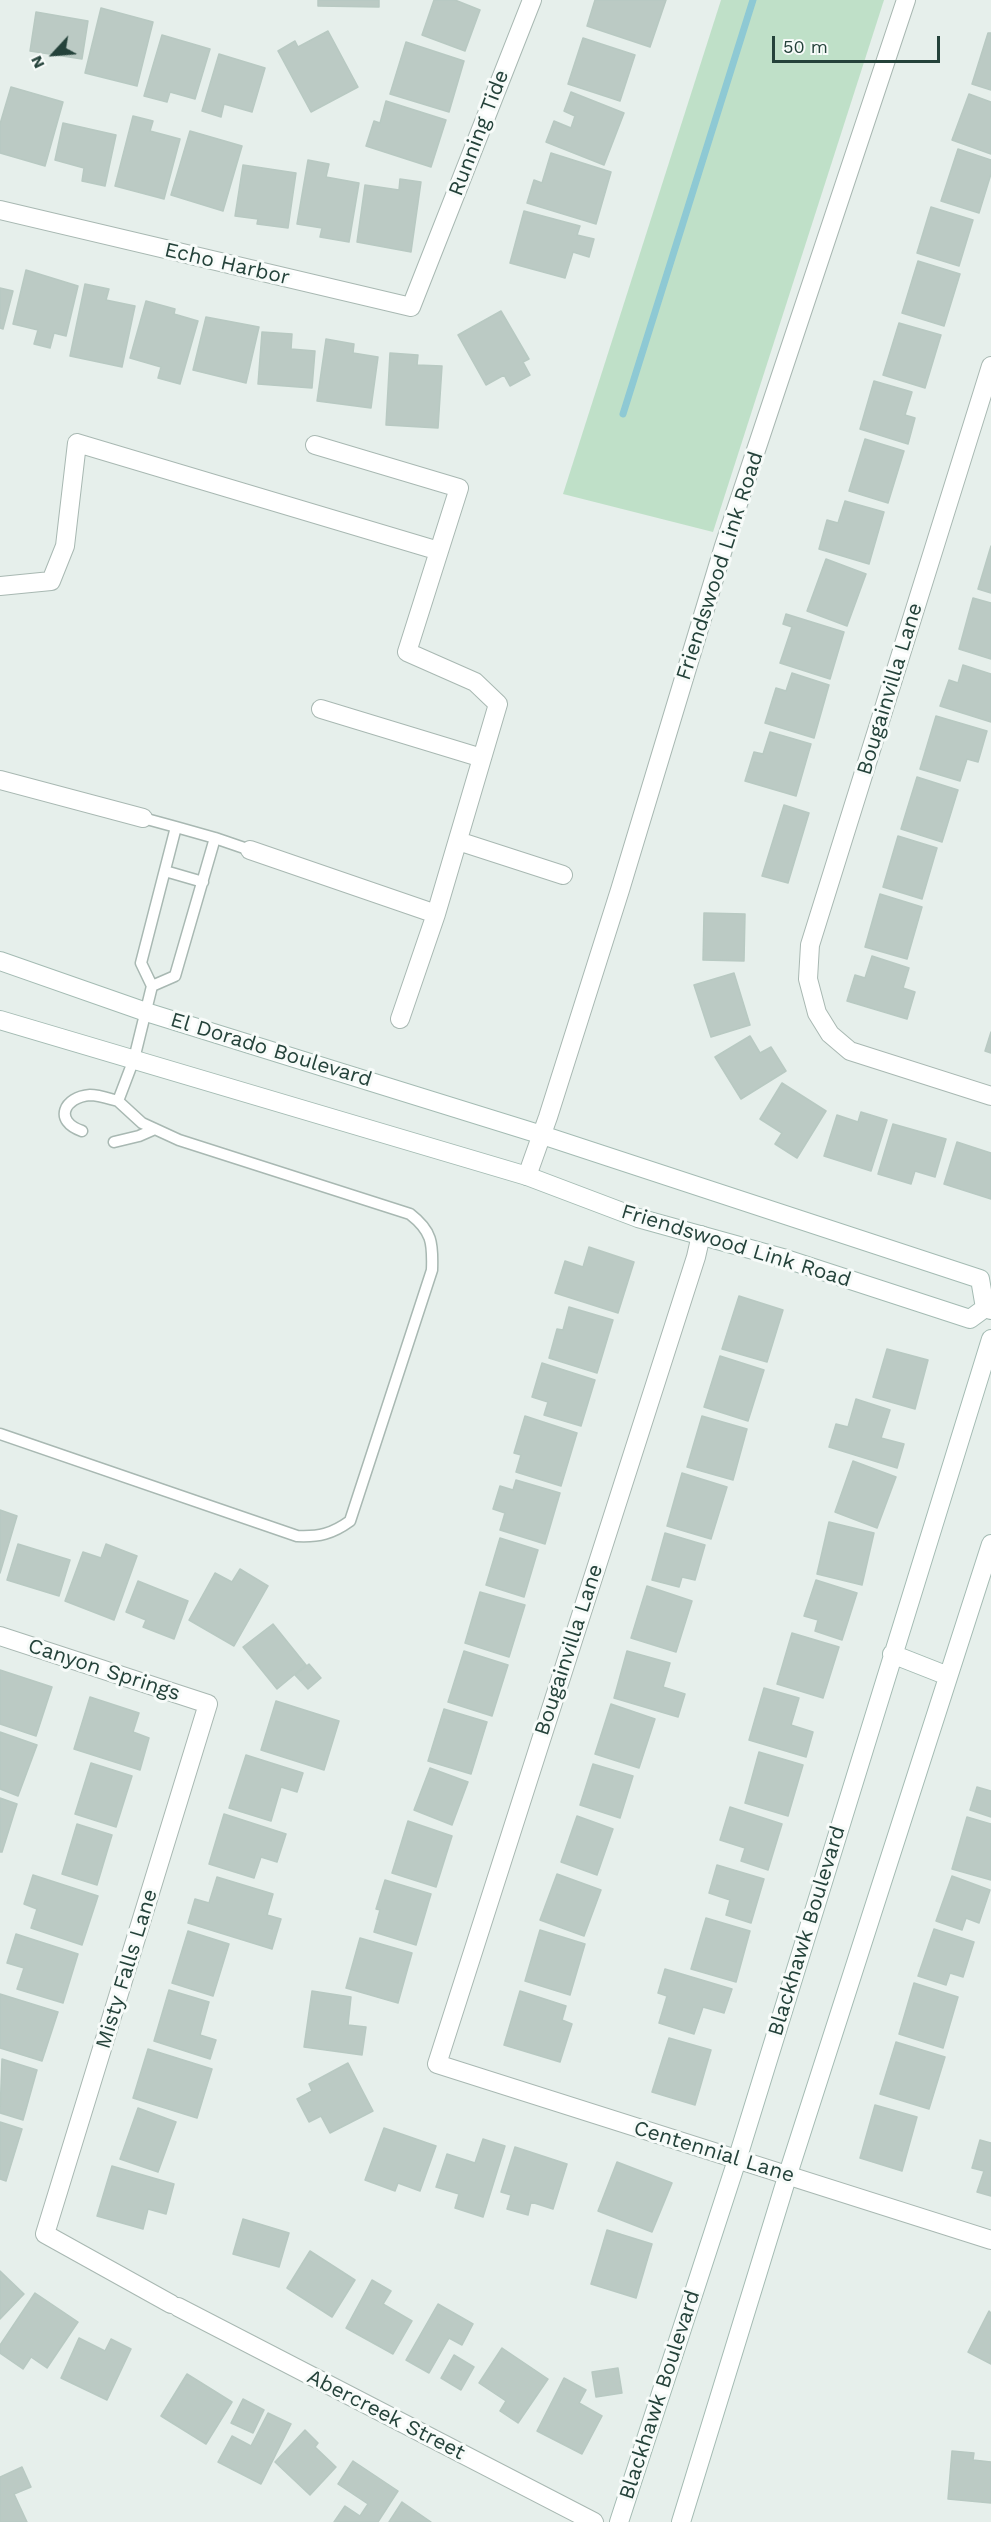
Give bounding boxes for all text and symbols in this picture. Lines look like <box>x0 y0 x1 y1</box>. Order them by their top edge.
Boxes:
north arrow <box>24 24 84 84</box>
scale bar <box>775 24 943 62</box>
text: 50 m <box>783 36 828 57</box>
text: N <box>26 53 49 72</box>
street label: Running Tide <box>443 66 515 200</box>
street label: Echo Harbor <box>162 237 292 291</box>
street label: Friendswood Link Road <box>671 448 769 684</box>
street label: Bougainvilla Lane <box>852 600 928 778</box>
street label: El Dorado Boulevard <box>167 1007 375 1093</box>
street label: Friendswood Link Road <box>618 1199 854 1293</box>
street label: Bougainvilla Lane <box>529 1561 609 1739</box>
street label: Canyon Springs <box>25 1634 183 1706</box>
street label: Blackhawk Boulevard <box>763 1823 851 2039</box>
street label: Misty Falls Lane <box>91 1886 163 2052</box>
street label: Centennial Lane <box>631 2116 797 2188</box>
street label: Blackhawk Boulevard <box>614 2287 706 2503</box>
street label: Abercreek Street <box>303 2364 469 2466</box>

